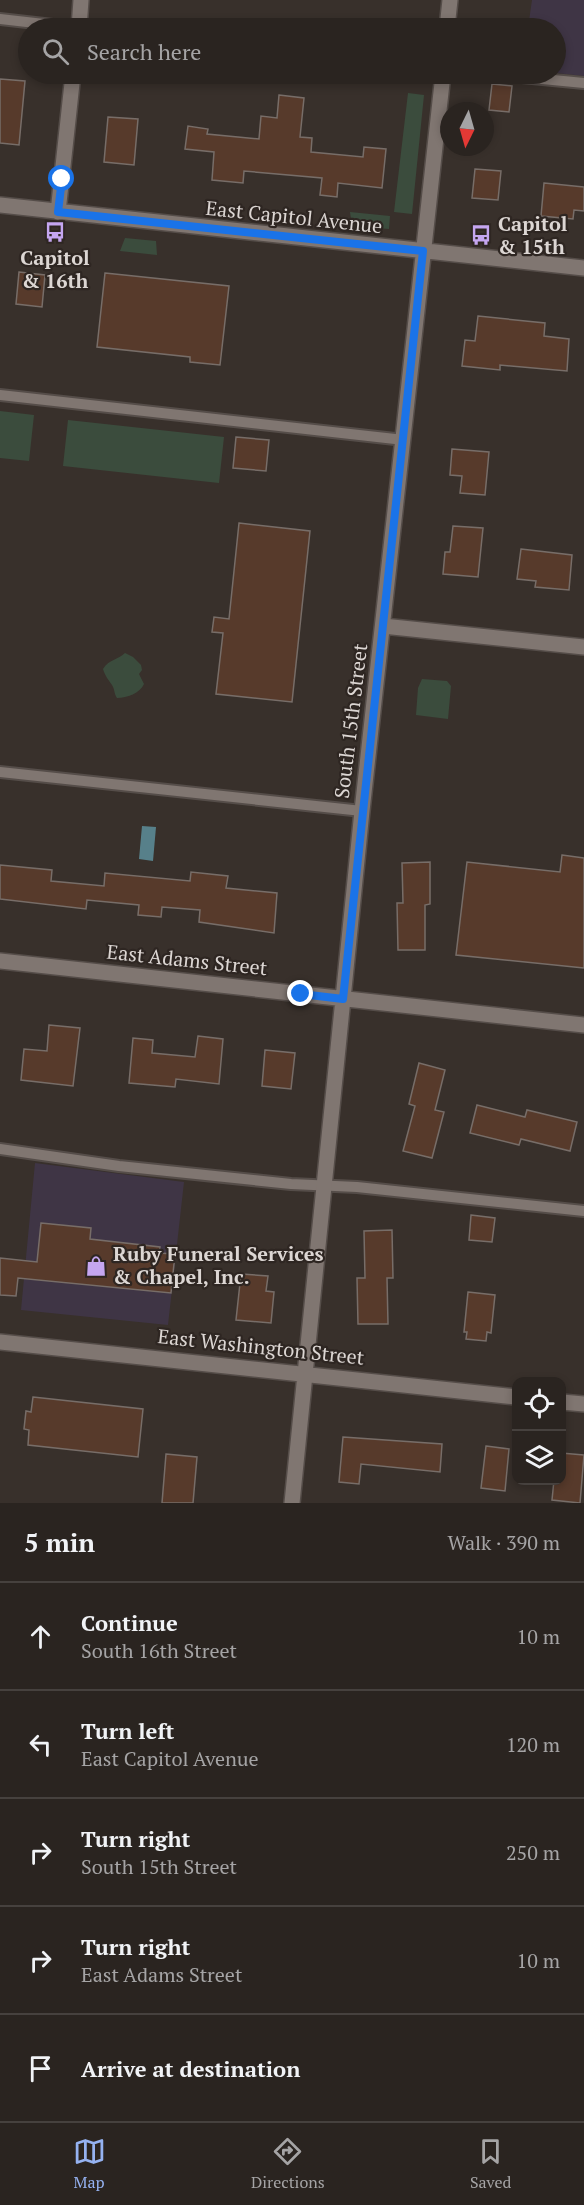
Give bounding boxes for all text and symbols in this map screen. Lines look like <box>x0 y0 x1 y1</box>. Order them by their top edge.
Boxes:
search box <box>18 18 566 84</box>
icon: search <box>39 35 72 68</box>
text: Search here <box>87 37 201 66</box>
north arrow <box>440 102 494 156</box>
route start <box>48 165 74 191</box>
street label: East Capitol Avenue <box>204 194 384 239</box>
place label: Capitol & 15th <box>498 210 568 260</box>
bus stop icon: Capitol & 16th <box>43 220 67 244</box>
bus stop icon: Capitol & 15th <box>469 223 493 247</box>
place label: Capitol & 16th <box>20 244 90 294</box>
street label: South 15th Street <box>328 641 373 800</box>
street label: East Adams Street <box>105 938 269 981</box>
route end <box>287 980 313 1006</box>
place label: Ruby Funeral Services & Chapel, Inc. <box>113 1240 323 1290</box>
shop icon: Ruby Funeral Services & Chapel, Inc. <box>84 1254 108 1278</box>
street label: East Washington Street <box>156 1322 366 1371</box>
map controls <box>512 1377 566 1485</box>
button: locate <box>512 1377 566 1431</box>
button: layers <box>512 1431 566 1485</box>
text: 5 min <box>24 1525 95 1559</box>
text: Walk · 390 m <box>448 1529 560 1556</box>
text: Continue <box>81 1608 178 1637</box>
icon: ahead <box>24 1620 57 1653</box>
text: 10 m <box>517 1623 560 1650</box>
text: South 16th Street <box>81 1637 237 1664</box>
text: Turn left <box>81 1716 174 1745</box>
icon: left <box>24 1728 57 1761</box>
text: 120 m <box>506 1731 560 1758</box>
text: East Capitol Avenue <box>81 1745 258 1772</box>
text: Turn right <box>81 1824 190 1853</box>
icon: right <box>24 1836 57 1869</box>
text: 250 m <box>506 1839 560 1866</box>
text: South 15th Street <box>81 1853 237 1880</box>
text: Turn right <box>81 1932 190 1961</box>
icon: right <box>24 1944 57 1977</box>
text: 10 m <box>517 1947 560 1974</box>
text: East Adams Street <box>81 1961 242 1988</box>
icon: arrive <box>24 2052 57 2085</box>
text: Arrive at destination <box>81 2054 300 2083</box>
tab: Map <box>73 2135 106 2193</box>
tab: Directions <box>251 2135 325 2193</box>
tab: Saved <box>470 2135 511 2193</box>

